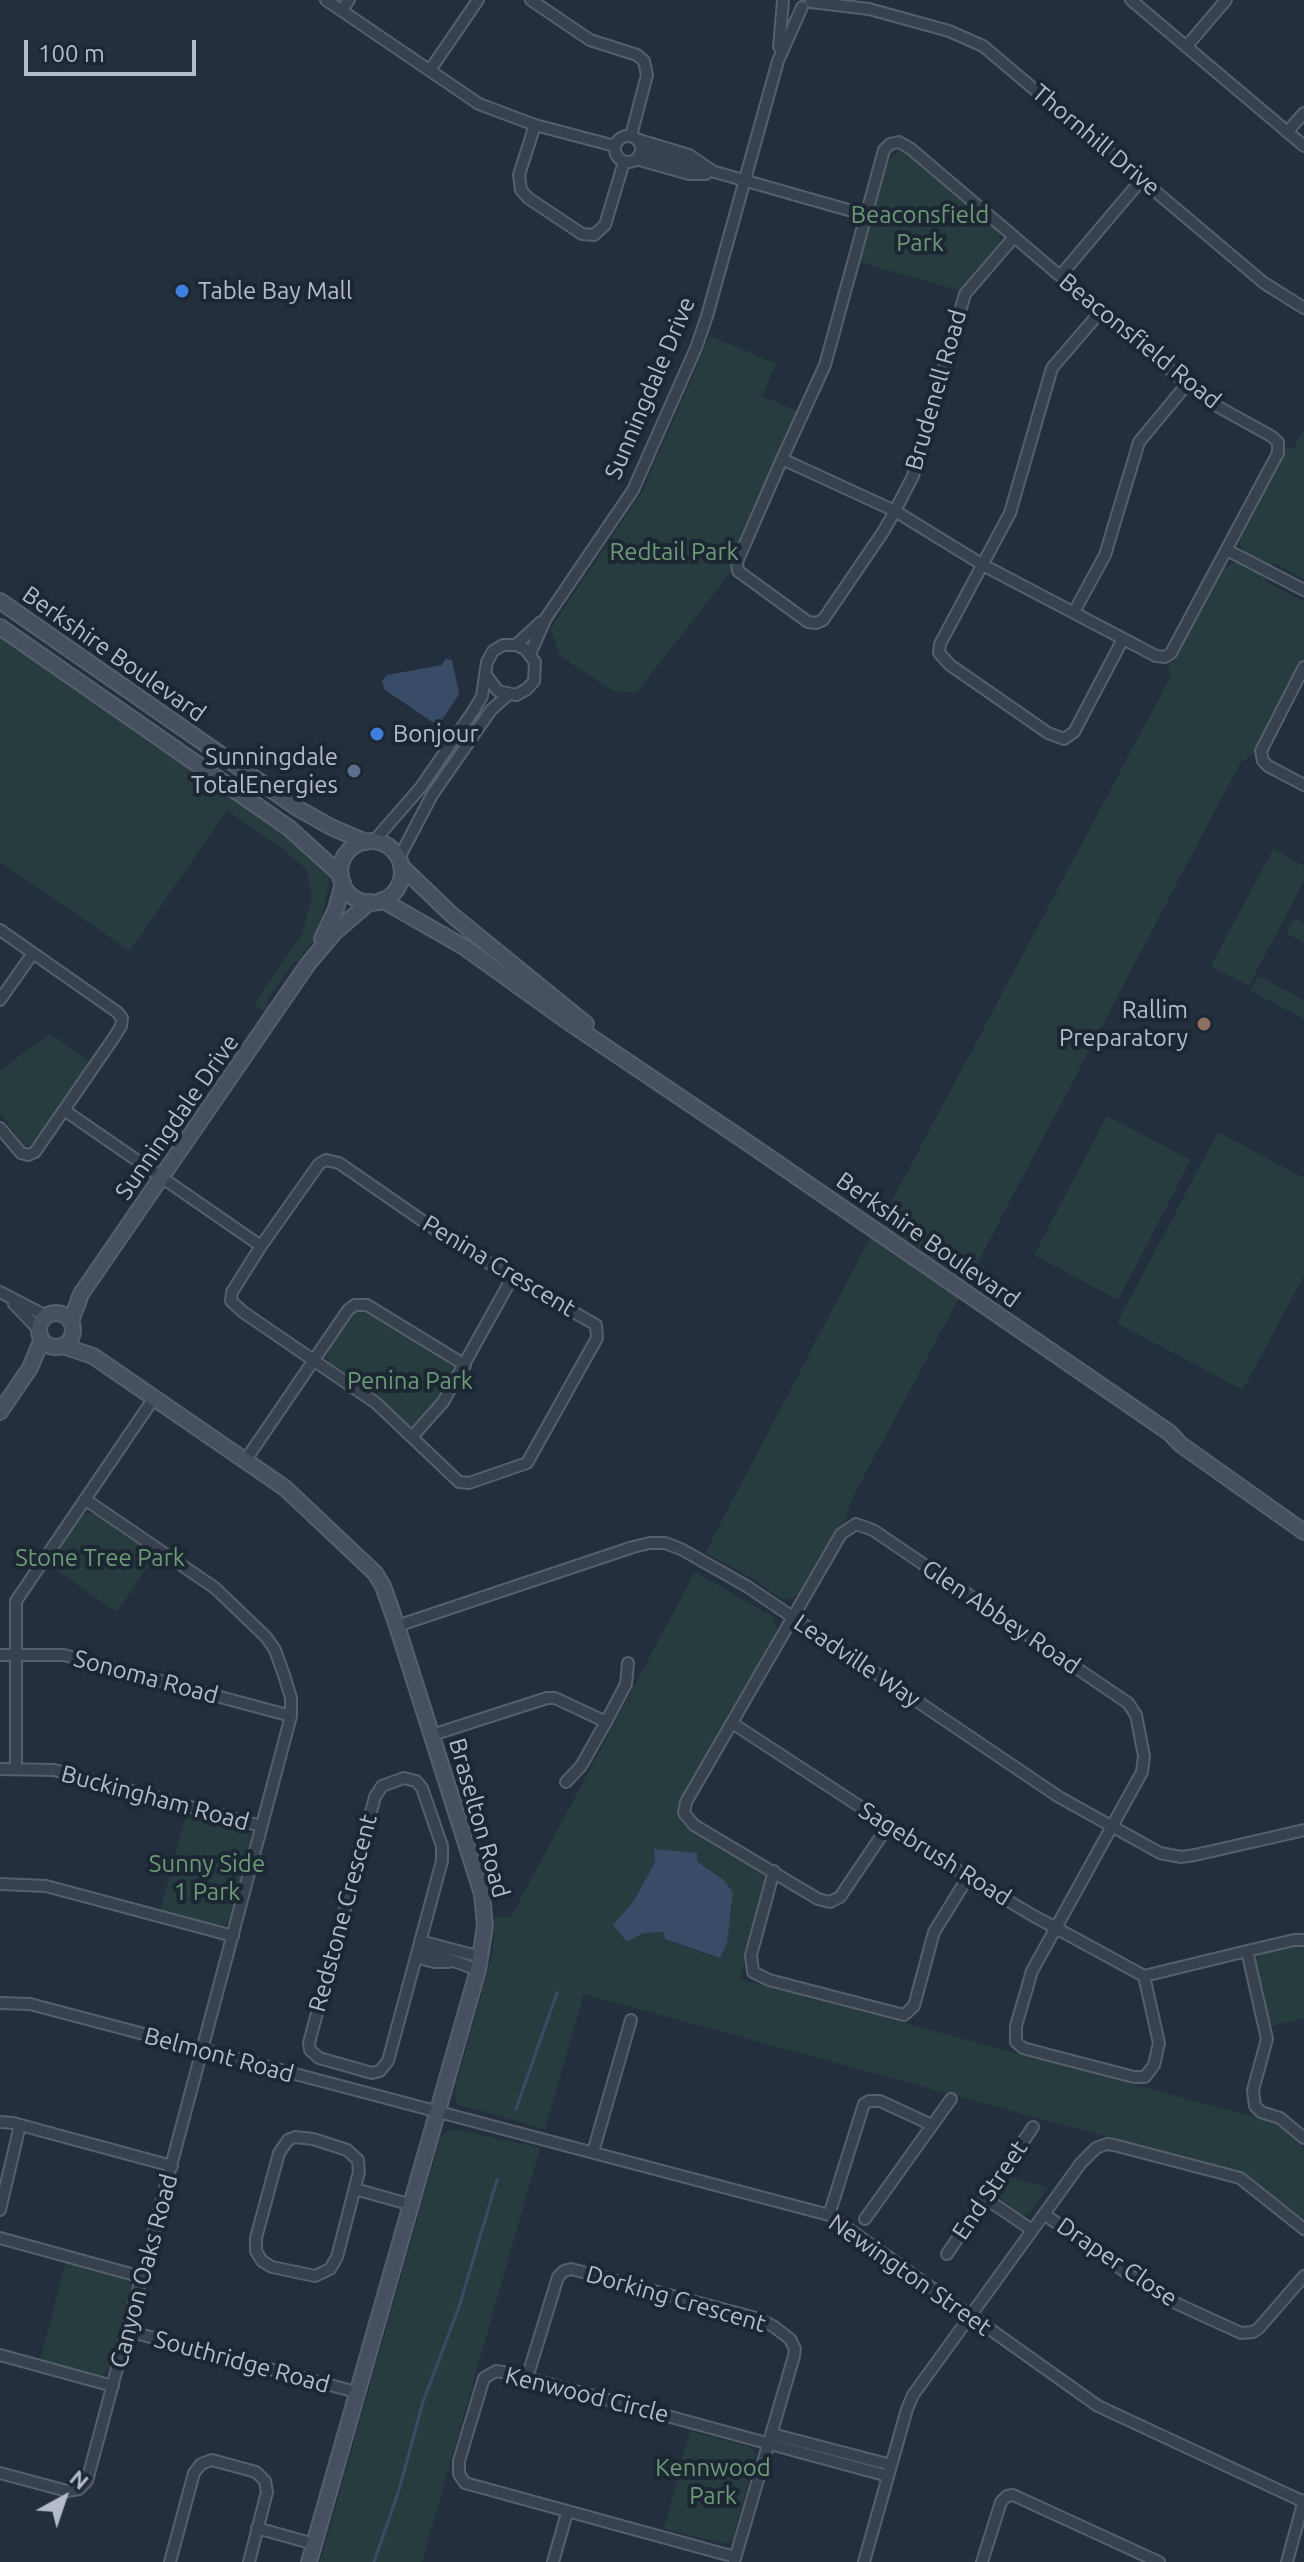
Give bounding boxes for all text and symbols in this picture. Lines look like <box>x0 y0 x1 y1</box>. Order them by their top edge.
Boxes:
scale bar <box>28 24 200 74</box>
text: 100 m <box>38 40 105 67</box>
street label: Thornhill Drive <box>1026 78 1166 202</box>
park label: Beaconsfield Park <box>851 201 989 257</box>
street label: Beaconsfield Road <box>1053 267 1227 415</box>
place label: Table Bay Mall <box>198 277 352 305</box>
marker: Table Bay Mall <box>173 282 191 300</box>
street label: Sunningdale Drive <box>599 293 701 483</box>
street label: Brudenell Road <box>899 306 973 474</box>
park label: Redtail Park <box>609 538 739 566</box>
street label: Berkshire Boulevard <box>17 580 211 728</box>
place label: Bonjour <box>393 720 479 748</box>
marker: Bonjour <box>368 725 386 743</box>
place label: Sunningdale TotalEnergies <box>191 743 338 799</box>
marker: Sunningdale TotalEnergies <box>345 762 363 780</box>
place label: Rallim Preparatory <box>1059 996 1188 1052</box>
marker: Rallim Preparatory <box>1195 1015 1213 1033</box>
street label: Sunningdale Drive <box>109 1029 245 1205</box>
street label: Berkshire Boulevard <box>831 1166 1025 1314</box>
street label: Penina Crescent <box>417 1209 581 1323</box>
park label: Penina Park <box>347 1367 473 1395</box>
park label: Stone Tree Park <box>15 1544 185 1572</box>
street label: Glen Abbey Road <box>917 1554 1085 1680</box>
street label: Leadville Way <box>788 1608 926 1714</box>
street label: Sonoma Road <box>71 1644 221 1710</box>
street label: Braselton Road <box>442 1735 516 1901</box>
street label: Buckingham Road <box>58 1759 252 1837</box>
street label: Sagebrush Road <box>854 1796 1016 1912</box>
street label: Redstone Crescent <box>303 1811 383 2015</box>
park label: Sunny Side 1 Park <box>149 1850 265 1906</box>
street label: Belmont Road <box>141 2021 297 2089</box>
street label: End Street <box>946 2135 1034 2245</box>
street label: Canyon Oaks Road <box>104 2171 184 2371</box>
street label: Newington Street <box>823 2208 997 2342</box>
street label: Draper Close <box>1051 2211 1183 2313</box>
street label: Dorking Crescent <box>583 2260 769 2338</box>
street label: Southridge Road <box>151 2325 333 2399</box>
street label: Kenwood Circle <box>502 2361 672 2429</box>
park label: Kennwood Park <box>655 2454 771 2510</box>
north arrow <box>24 2458 104 2538</box>
text: N <box>65 2464 94 2494</box>

